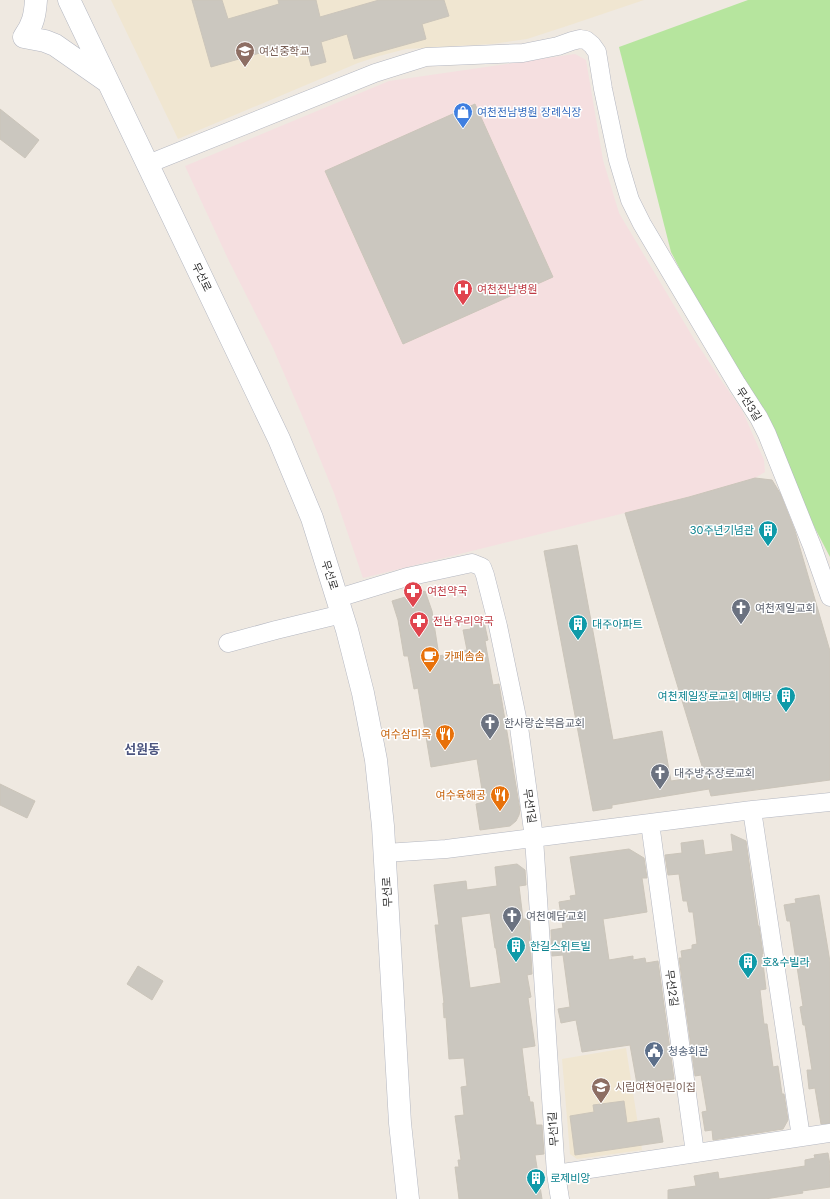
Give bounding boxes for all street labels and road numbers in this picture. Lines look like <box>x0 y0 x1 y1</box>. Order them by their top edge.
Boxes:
street label: 무선로 <box>189 260 215 294</box>
street label: 무선3길 <box>733 385 765 423</box>
street label: 무선로 <box>319 558 341 592</box>
street label: 무선1길 <box>521 788 539 824</box>
street label: 무선로 <box>379 876 395 908</box>
street label: 무선2길 <box>662 969 682 1007</box>
street label: 무선1길 <box>545 1111 561 1147</box>

